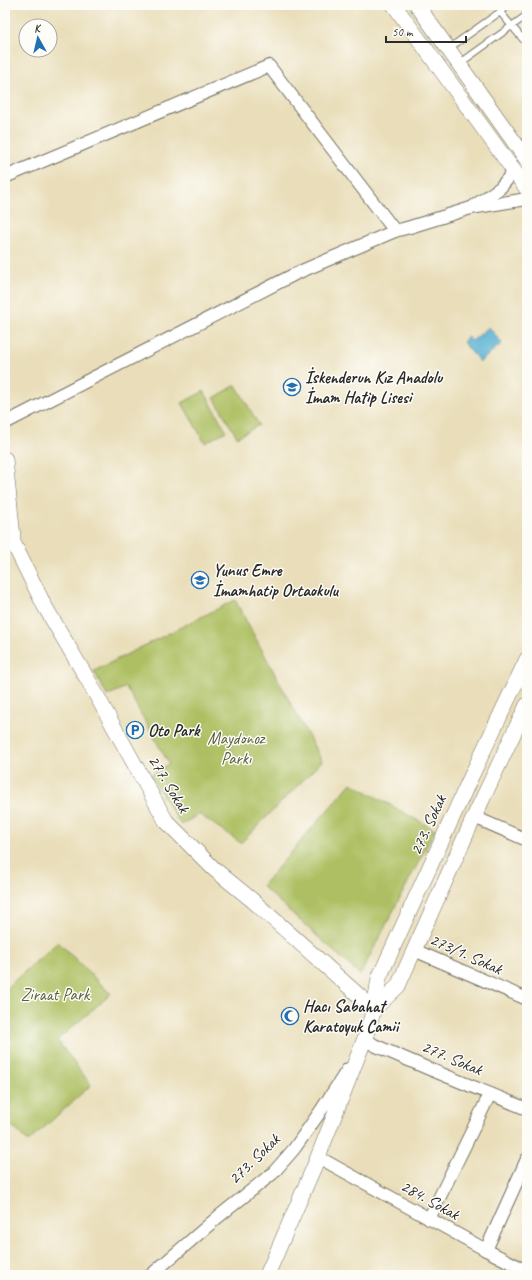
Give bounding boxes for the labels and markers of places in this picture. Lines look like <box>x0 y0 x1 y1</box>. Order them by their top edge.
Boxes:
place label: İskenderun Kız Anadolu İmam Hatip Lisesi <box>305 367 444 408</box>
school or university icon: İskenderun Kız Anadolu İmam Hatip Lisesi <box>282 377 302 397</box>
place label: Yunus Emre İmamhatip Ortaokulu <box>213 560 340 601</box>
school or university icon: Yunus Emre İmamhatip Ortaokulu <box>190 570 210 590</box>
parking icon: Oto Park <box>125 720 145 740</box>
place label: Oto Park <box>148 720 201 741</box>
place label: Hacı Sabahat Karatoyuk Camii <box>303 996 401 1037</box>
mosque icon: Hacı Sabahat Karatoyuk Camii <box>280 1006 300 1026</box>

